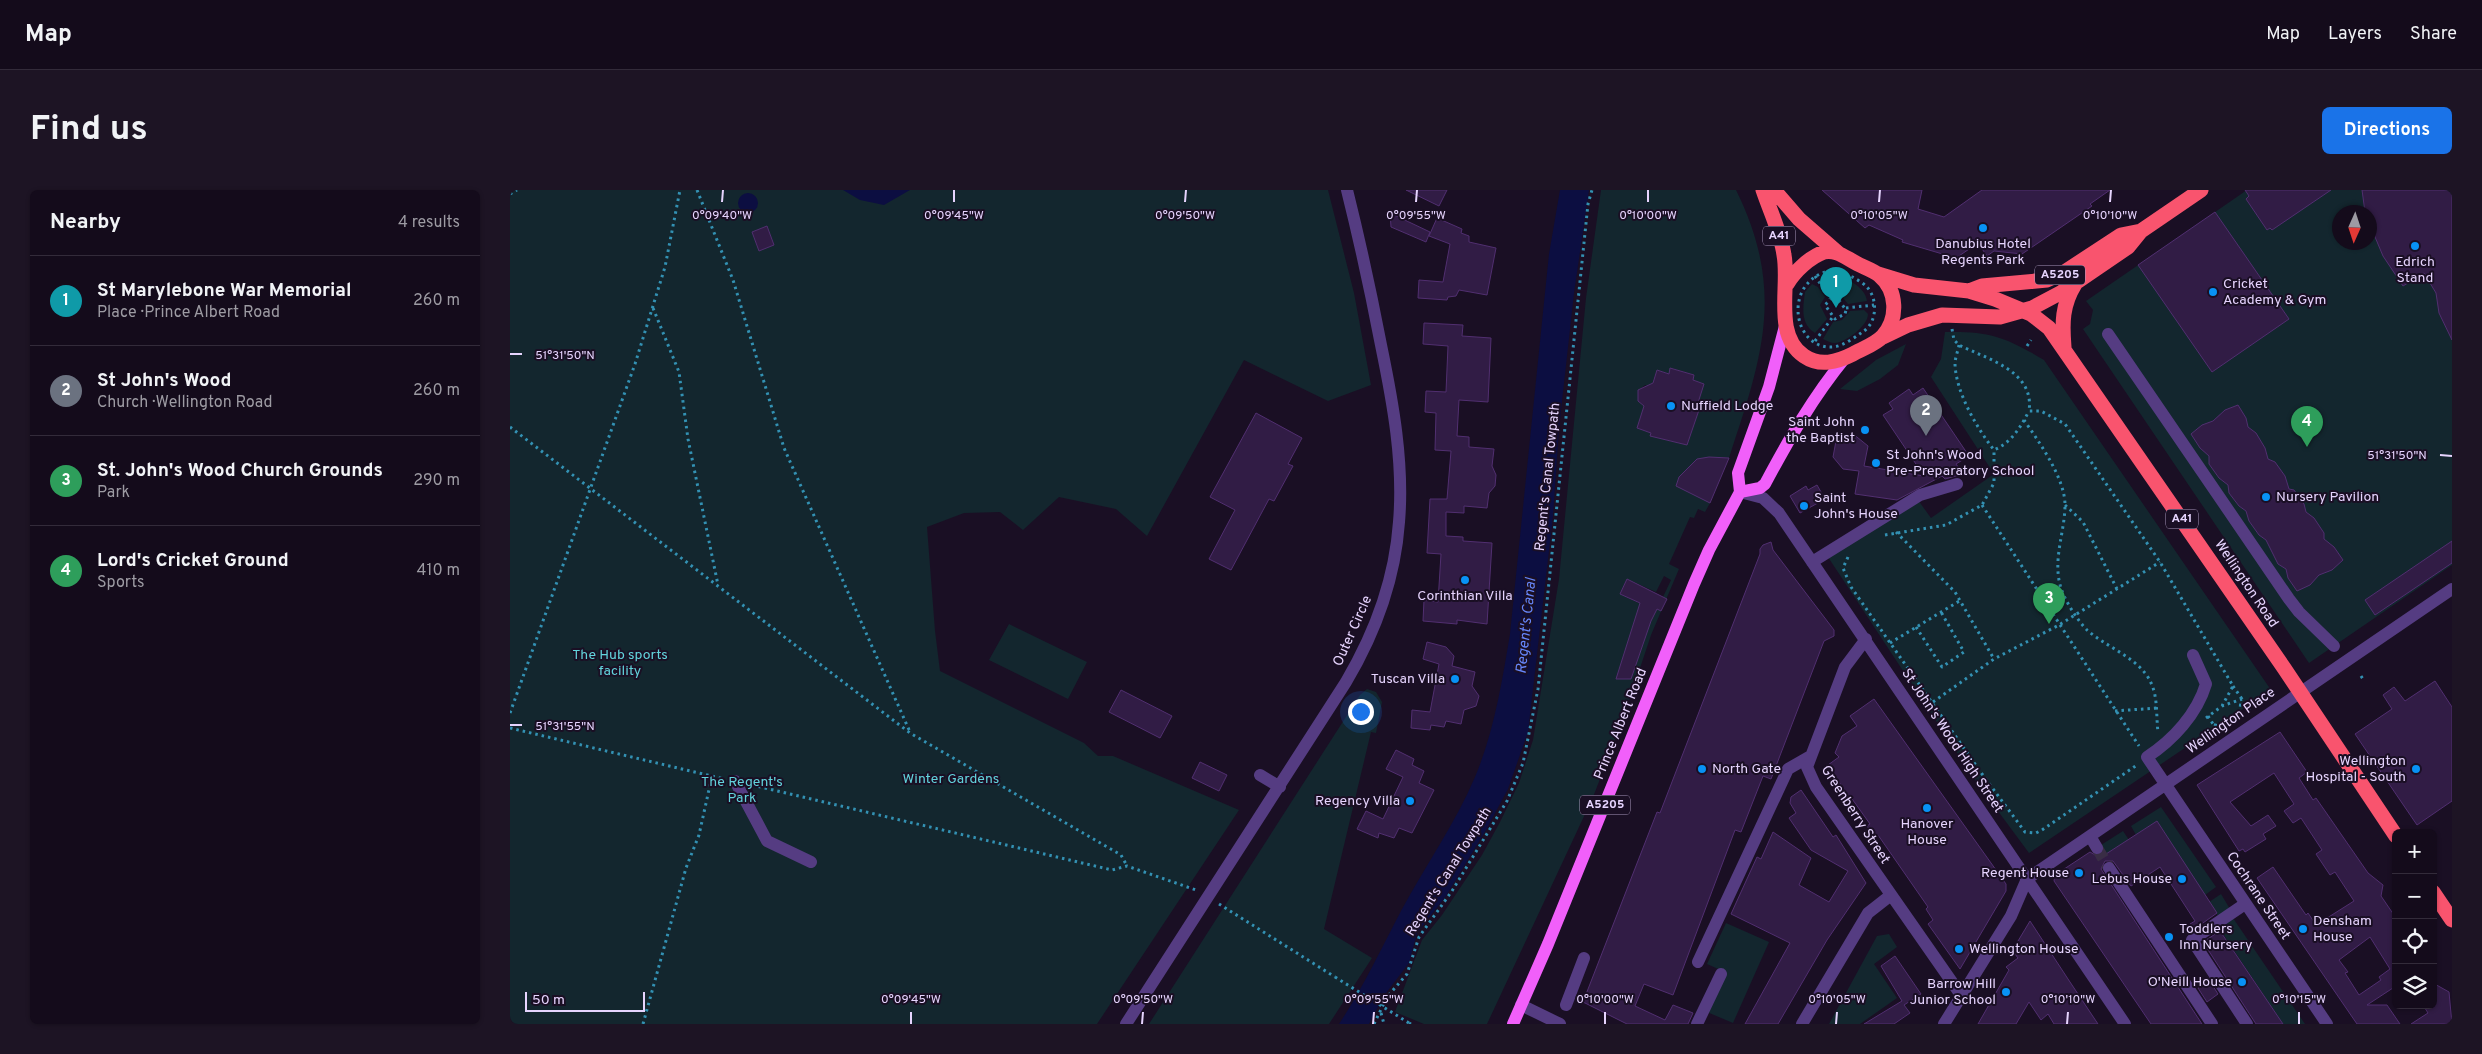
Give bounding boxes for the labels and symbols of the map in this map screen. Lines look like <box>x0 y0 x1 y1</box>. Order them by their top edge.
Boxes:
north arrow <box>2332 205 2377 250</box>
text: 0°09'40"W <box>692 208 752 224</box>
text: 0°09'45"W <box>924 208 984 224</box>
text: 0°09'50"W <box>1155 208 1215 224</box>
text: 0°09'55"W <box>1386 208 1446 224</box>
text: 0°10'00"W <box>1619 208 1677 224</box>
text: 0°10'05"W <box>1850 208 1908 224</box>
text: 0°10'10"W <box>2083 208 2137 224</box>
marker: Danubius Hotel Regents Park <box>1977 222 1989 234</box>
road number: A41 <box>1763 226 1795 246</box>
place label: Danubius Hotel Regents Park <box>1935 236 2031 269</box>
marker: Edrich Stand <box>2409 240 2421 252</box>
place label: Edrich Stand <box>2395 254 2435 287</box>
road number: A5205 <box>2035 266 2085 284</box>
pin: 1 <box>1820 267 1852 308</box>
place label: Cricket Academy & Gym <box>2223 276 2326 309</box>
marker: Cricket Academy & Gym <box>2207 286 2219 298</box>
text: 51°31'50"N <box>535 348 595 364</box>
pin: 2 <box>1910 395 1942 436</box>
place label: Nuffield Lodge <box>1681 398 1773 415</box>
marker: Nuffield Lodge <box>1665 400 1677 412</box>
street label: Regent's Canal Towpath <box>1532 402 1564 552</box>
pin: 4 <box>2291 406 2323 447</box>
place label: Saint John the Baptist <box>1786 414 1855 447</box>
marker: Saint John the Baptist <box>1859 424 1871 436</box>
place label: St John's Wood Pre-Preparatory School <box>1886 447 2034 480</box>
text: 51°31'50"N <box>2367 448 2427 464</box>
marker: St John's Wood Pre-Preparatory School <box>1870 457 1882 469</box>
place label: Nursery Pavilion <box>2276 489 2379 506</box>
place label: Saint John's House <box>1814 490 1898 523</box>
marker: Nursery Pavilion <box>2260 491 2272 503</box>
marker: Saint John's House <box>1798 500 1810 512</box>
road number: A41 <box>2166 510 2198 528</box>
street label: Wellington Road <box>2210 537 2282 631</box>
marker: Corinthian Villa <box>1459 574 1471 586</box>
water label: Regent's Canal <box>1513 576 1542 675</box>
pin: 3 <box>2033 583 2065 624</box>
place label: Corinthian Villa <box>1417 588 1513 605</box>
street label: Outer Circle <box>1330 593 1376 669</box>
park label: The Hub sports facility <box>572 647 668 680</box>
street label: Prince Albert Road <box>1591 666 1651 782</box>
street label: St John's Wood High Street <box>1897 666 2007 816</box>
place label: Tuscan Villa <box>1371 671 1445 688</box>
marker: Tuscan Villa <box>1449 673 1461 685</box>
street label: Wellington Place <box>2183 684 2279 758</box>
your location <box>1348 699 1374 725</box>
text: 51°31'55"N <box>535 719 595 735</box>
place label: Wellington Hospital - South <box>2305 753 2406 786</box>
place label: North Gate <box>1712 761 1781 778</box>
marker: North Gate <box>1696 763 1708 775</box>
street label: Greenberry Street <box>1817 763 1893 867</box>
marker: Wellington Hospital - South <box>2410 763 2422 775</box>
park label: Winter Gardens <box>903 771 999 788</box>
park label: The Regent's Park <box>701 774 783 807</box>
place label: Regency Villa <box>1315 793 1400 810</box>
marker: Regency Villa <box>1404 795 1416 807</box>
road number: A5205 <box>1580 796 1630 814</box>
marker: Hanover House <box>1921 802 1933 814</box>
street label: Regent's Canal Towpath <box>1402 804 1496 940</box>
place label: Hanover House <box>1901 816 1954 849</box>
street label: Cochrane Street <box>2222 849 2294 943</box>
place label: Regent House <box>1981 865 2069 882</box>
marker: Regent House <box>2073 867 2085 879</box>
place label: Lebus House <box>2092 871 2172 888</box>
marker: Lebus House <box>2176 873 2188 885</box>
place label: Densham House <box>2313 913 2372 946</box>
place label: Toddlers Inn Nursery <box>2179 921 2252 954</box>
marker: Densham House <box>2297 923 2309 935</box>
marker: Toddlers Inn Nursery <box>2163 931 2175 943</box>
place label: Wellington House <box>1969 941 2078 958</box>
marker: Wellington House <box>1953 943 1965 955</box>
place label: O'Neill House <box>2148 974 2232 991</box>
place label: Barrow Hill Junior School <box>1910 976 1996 1009</box>
marker: O'Neill House <box>2236 976 2248 988</box>
marker: Barrow Hill Junior School <box>2000 986 2012 998</box>
scale bar <box>525 989 645 1012</box>
text: 0°09'45"W <box>881 992 941 1008</box>
text: 0°09'50"W <box>1113 992 1173 1008</box>
text: 0°09'55"W <box>1344 992 1404 1008</box>
text: 0°10'00"W <box>1576 992 1634 1008</box>
text: 0°10'05"W <box>1808 992 1866 1008</box>
text: 0°10'10"W <box>2041 992 2095 1008</box>
text: 0°10'15"W <box>2272 992 2326 1008</box>

